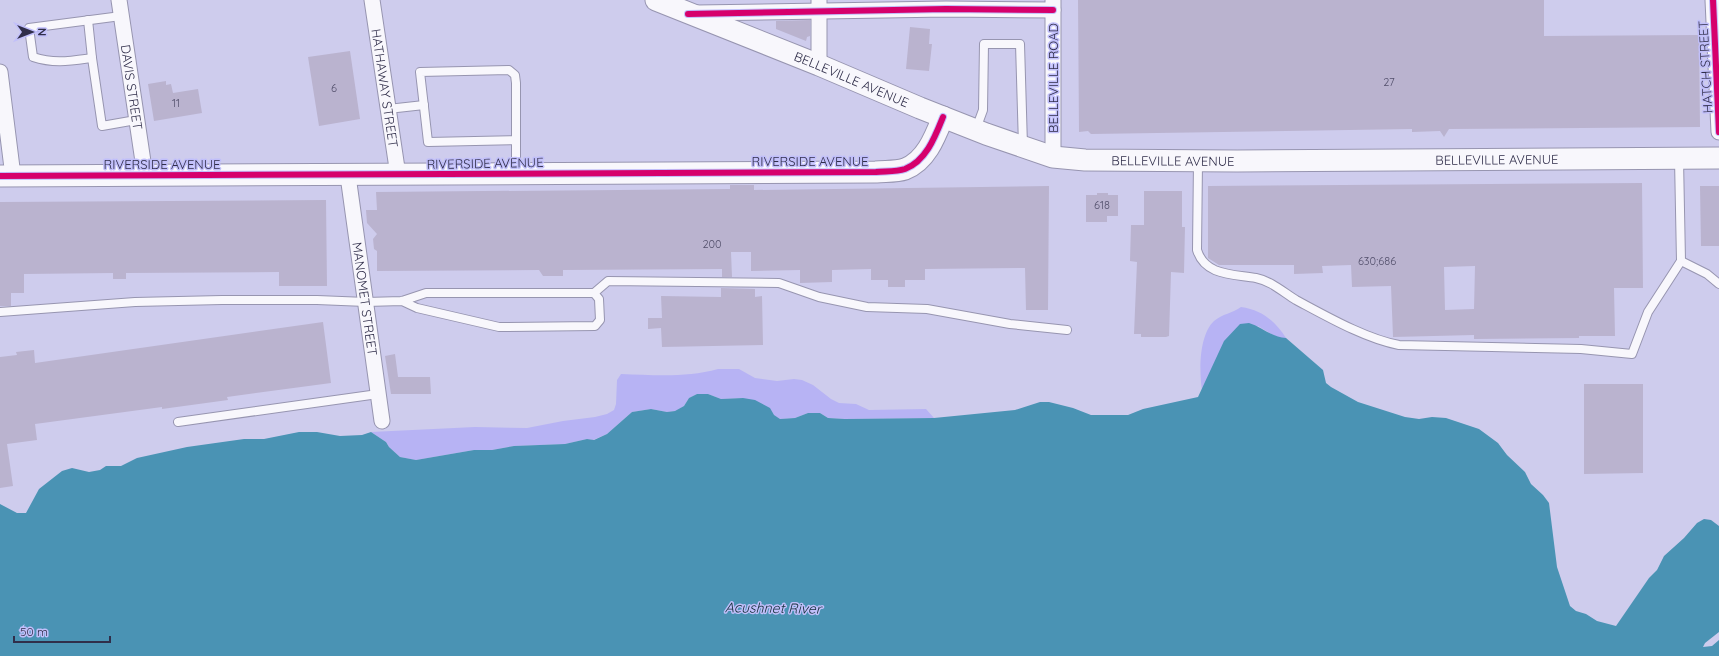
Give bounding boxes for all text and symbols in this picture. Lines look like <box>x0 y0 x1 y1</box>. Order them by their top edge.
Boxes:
north arrow <box>12 12 52 52</box>
street label: HATCH STREET <box>1695 20 1715 114</box>
street label: BELLEVILLE ROAD <box>1045 23 1061 133</box>
street label: HATHAWAY STREET <box>368 27 402 149</box>
text: N <box>35 28 49 36</box>
street label: DAVIS STREET <box>118 43 146 131</box>
street label: BELLEVILLE AVENUE <box>792 48 911 110</box>
house number: 27 <box>1383 75 1395 89</box>
house number: 6 <box>331 81 337 95</box>
house number: 11 <box>172 96 180 110</box>
street label: BELLEVILLE AVENUE <box>1435 151 1558 168</box>
street label: BELLEVILLE AVENUE <box>1111 152 1234 169</box>
street label: RIVERSIDE AVENUE <box>752 153 868 169</box>
street label: RIVERSIDE AVENUE <box>426 154 544 172</box>
street label: RIVERSIDE AVENUE <box>104 156 220 172</box>
house number: 618 <box>1094 198 1110 212</box>
house number: 200 <box>702 237 722 251</box>
street label: MANOMET STREET <box>349 241 381 357</box>
house number: 630;686 <box>1358 254 1396 268</box>
water label: Acushnet River <box>725 598 823 618</box>
scale bar <box>14 618 110 644</box>
text: 50 m <box>20 624 48 639</box>

